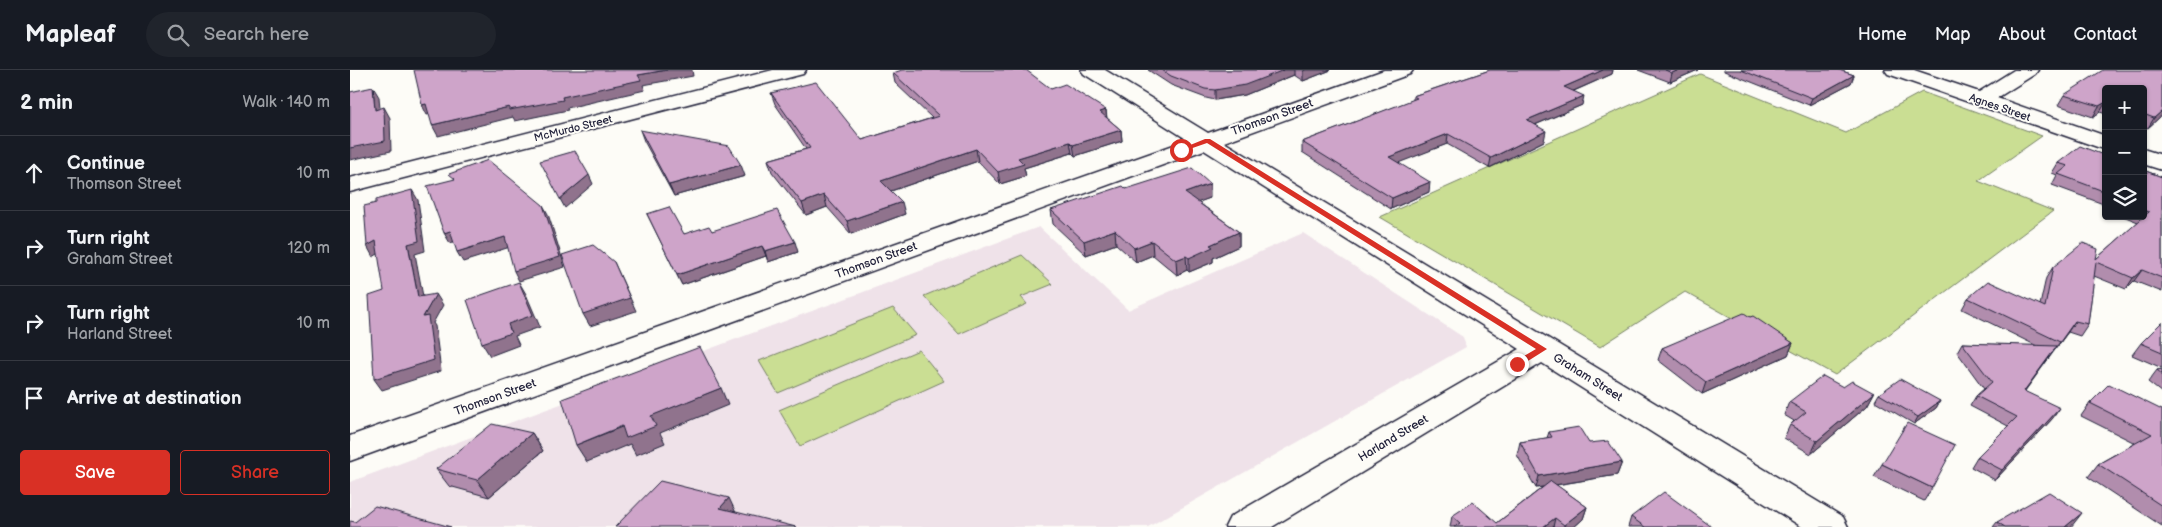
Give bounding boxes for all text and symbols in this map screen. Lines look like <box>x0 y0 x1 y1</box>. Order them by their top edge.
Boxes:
search box <box>146 12 496 57</box>
text: Mapleaf <box>25 20 116 49</box>
icon: search <box>164 21 192 49</box>
text: Search here <box>204 23 309 46</box>
text: Home <box>1858 24 1907 45</box>
text: Map <box>1935 24 1971 45</box>
text: About <box>1999 24 2046 45</box>
text: Contact <box>2074 24 2137 45</box>
map controls <box>2102 85 2147 220</box>
button: + <box>2102 85 2147 130</box>
text: 2 min <box>20 90 73 115</box>
street label: Agnes Street <box>1967 91 2033 124</box>
text: Walk · 140 m <box>243 93 330 112</box>
street label: Thomson Street <box>1229 96 1315 139</box>
street label: McMurdo Street <box>533 112 614 144</box>
button: − <box>2102 130 2147 175</box>
route start <box>1170 139 1193 162</box>
text: Continue <box>67 152 145 175</box>
icon: ahead <box>20 159 48 187</box>
text: 10 m <box>297 164 330 183</box>
text: Thomson Street <box>67 175 181 194</box>
button: layers <box>2102 175 2147 220</box>
text: Turn right <box>67 227 150 250</box>
icon: right <box>20 234 48 262</box>
text: 120 m <box>287 239 330 258</box>
street label: Thomson Street <box>833 239 919 282</box>
text: Graham Street <box>67 250 173 269</box>
text: Turn right <box>67 302 150 325</box>
icon: right <box>20 309 48 337</box>
text: 10 m <box>297 314 330 333</box>
text: Harland Street <box>67 325 172 344</box>
street label: Graham Street <box>1550 350 1626 405</box>
route end <box>1506 353 1529 376</box>
street label: Thomson Street <box>452 376 538 419</box>
icon: arrive <box>20 384 48 412</box>
text: Arrive at destination <box>67 387 242 410</box>
street label: Harland Street <box>1356 412 1431 465</box>
button: Save <box>20 450 170 495</box>
button: Share <box>180 450 330 495</box>

